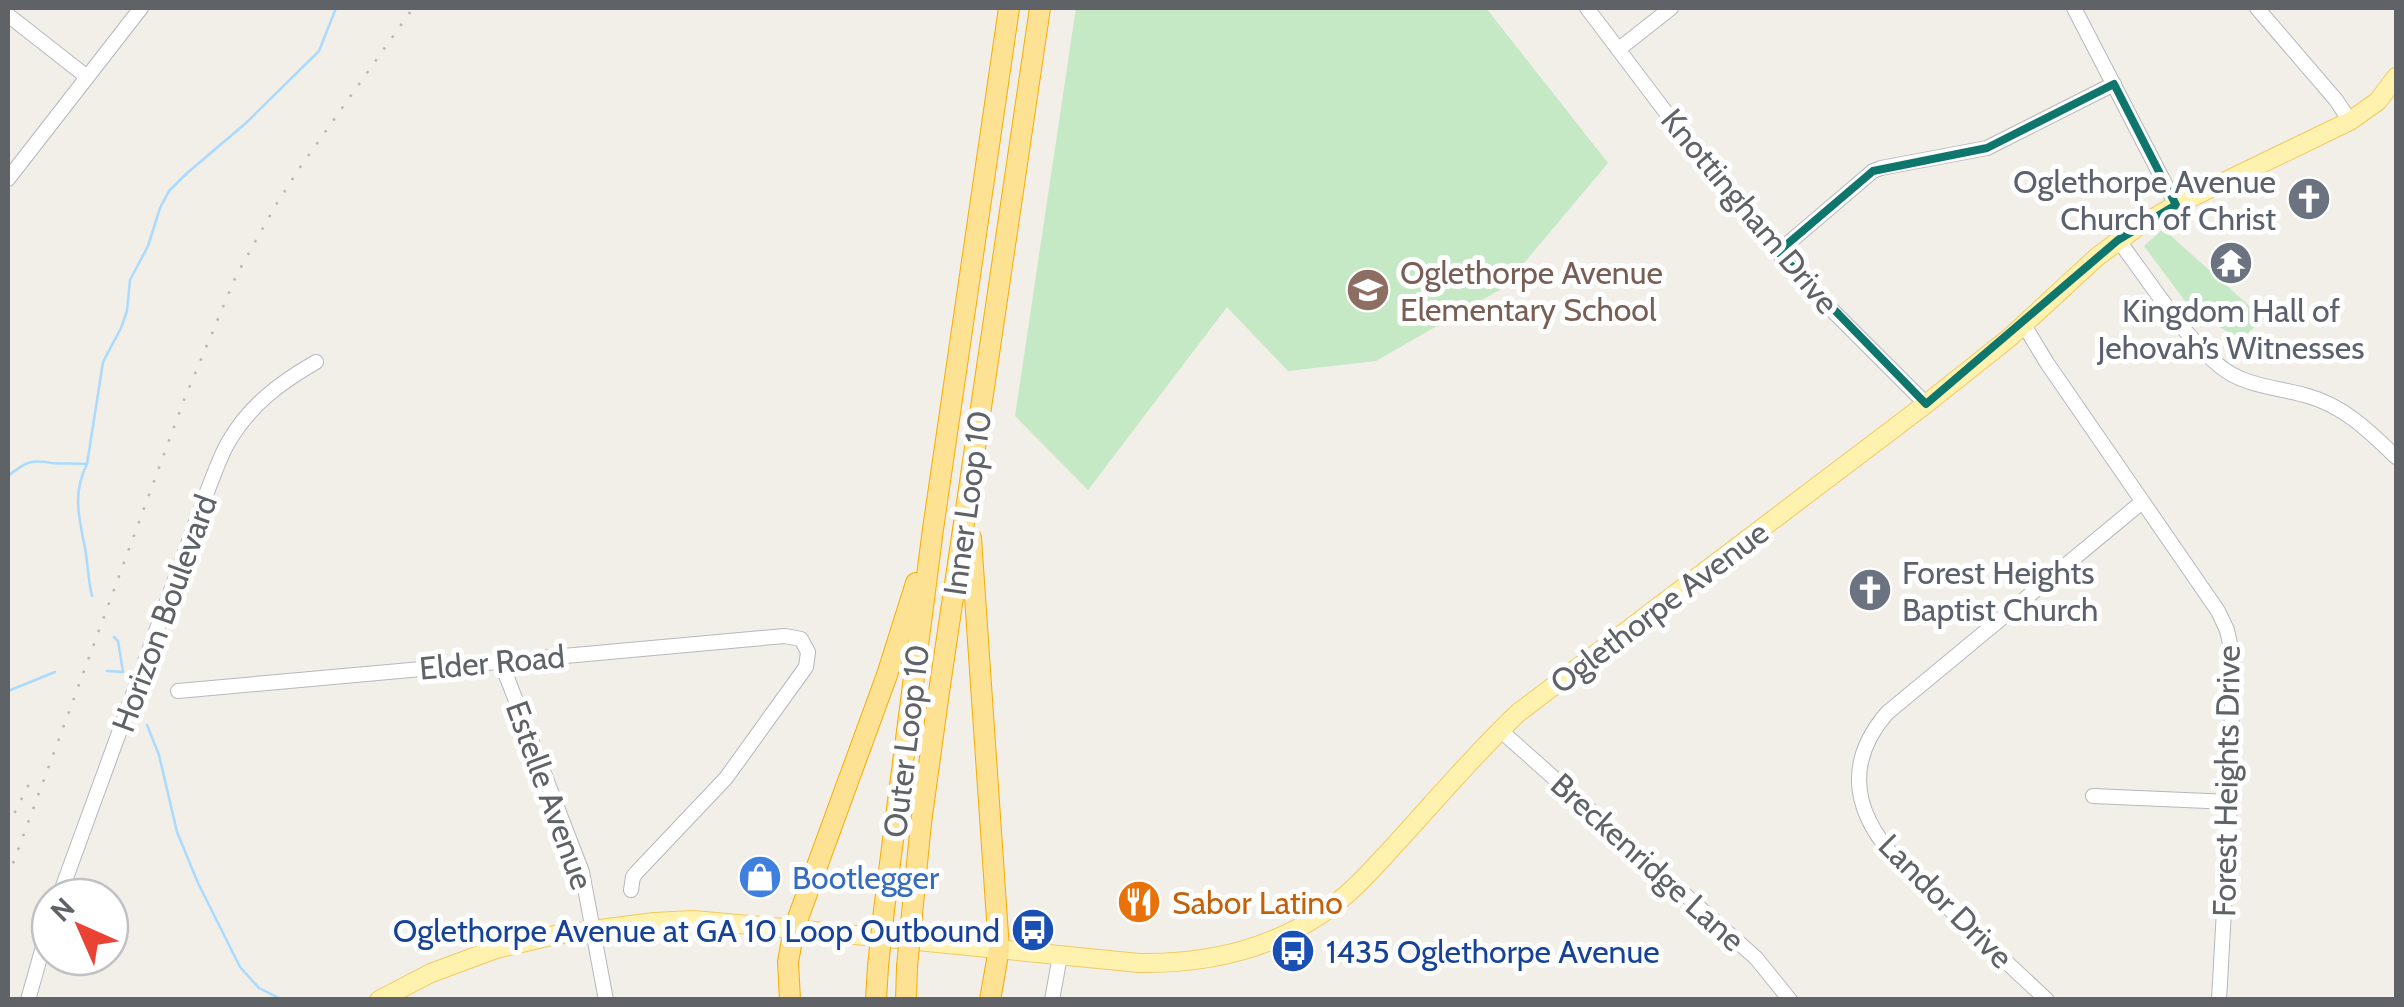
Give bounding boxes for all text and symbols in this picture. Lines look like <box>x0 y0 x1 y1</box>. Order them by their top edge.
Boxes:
street label: Knottingham Drive <box>1653 101 1847 321</box>
place label: Oglethorpe Avenue Church of Christ <box>2013 162 2276 238</box>
church icon: Oglethorpe Avenue Church of Christ <box>2286 176 2332 222</box>
temple icon: Kingdom Hall of Jehovah’s Witnesses <box>2208 240 2254 286</box>
place label: Oglethorpe Avenue Elementary School <box>1400 253 1663 329</box>
school or university icon: Oglethorpe Avenue Elementary School <box>1345 267 1391 313</box>
place label: Kingdom Hall of Jehovah’s Witnesses <box>2097 291 2364 367</box>
street label: Inner Loop 10 <box>935 408 999 598</box>
street label: Horizon Boulevard <box>103 489 225 737</box>
street label: Oglethorpe Avenue <box>1542 512 1776 702</box>
place label: Forest Heights Baptist Church <box>1902 553 2098 629</box>
church icon: Forest Heights Baptist Church <box>1847 567 1893 613</box>
street label: Elder Road <box>418 636 566 688</box>
street label: Outer Loop 10 <box>875 642 937 840</box>
street label: Forest Heights Drive <box>2204 645 2248 917</box>
street label: Estelle Avenue <box>498 695 602 895</box>
street label: Breckenridge Lane <box>1543 765 1753 959</box>
street label: Landor Drive <box>1871 826 2021 976</box>
shop icon: Bootlegger <box>737 854 783 900</box>
place label: Bootlegger <box>792 858 940 897</box>
north arrow <box>30 877 130 977</box>
restaurant icon: Sabor Latino <box>1116 879 1162 925</box>
place label: Sabor Latino <box>1172 883 1343 922</box>
text: N <box>43 890 81 928</box>
bus stop icon: Oglethorpe Avenue at GA 10 Loop Outbound <box>1010 907 1056 953</box>
place label: Oglethorpe Avenue at GA 10 Loop Outbound <box>393 911 1000 950</box>
bus stop icon: 1435 Oglethorpe Avenue <box>1270 928 1316 974</box>
place label: 1435 Oglethorpe Avenue <box>1326 932 1660 971</box>

